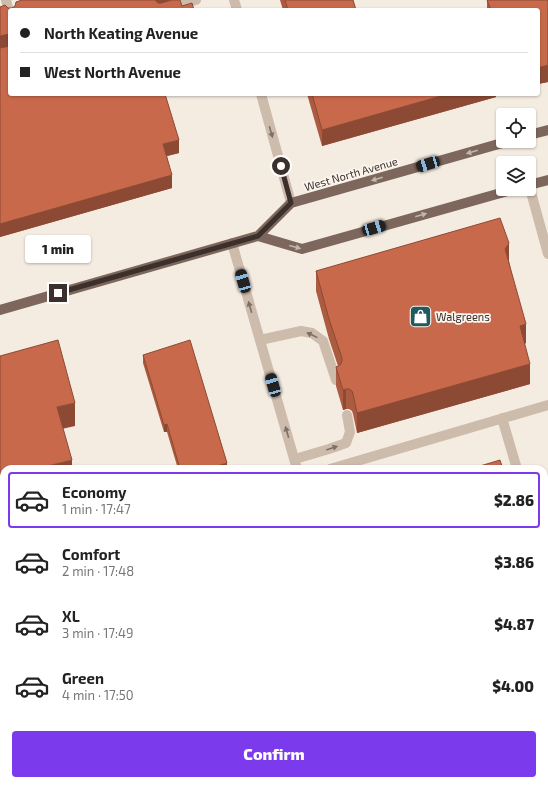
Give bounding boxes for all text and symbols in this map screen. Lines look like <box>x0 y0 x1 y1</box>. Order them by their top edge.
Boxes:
text: North Keating Avenue <box>44 24 198 42</box>
text: West North Avenue <box>44 63 181 81</box>
map controls <box>496 108 536 196</box>
button: locate <box>496 108 536 148</box>
one-way arrow <box>268 126 274 138</box>
one-way arrow <box>465 149 477 155</box>
street label: West North Avenue <box>303 154 399 193</box>
car <box>415 155 441 173</box>
button: layers <box>496 156 536 196</box>
route start <box>272 157 290 175</box>
one-way arrow <box>371 176 383 182</box>
one-way arrow <box>414 212 427 218</box>
car <box>361 219 387 237</box>
callout: 1 min <box>25 235 91 263</box>
text: 1 min <box>42 241 74 257</box>
one-way arrow <box>289 244 302 250</box>
car <box>234 268 252 294</box>
route end <box>49 284 67 302</box>
one-way arrow <box>247 300 253 312</box>
shop icon: Walgreens <box>408 304 434 330</box>
place label: Walgreens <box>436 310 490 323</box>
one-way arrow <box>306 332 318 338</box>
car <box>264 372 282 398</box>
one-way arrow <box>284 425 290 437</box>
one-way arrow <box>326 445 338 451</box>
icon: car <box>14 482 50 518</box>
text: Economy <box>62 483 127 501</box>
text: $2.86 <box>494 491 534 509</box>
text: 1 min · 17:47 <box>62 501 131 517</box>
icon: car <box>14 544 50 580</box>
text: Comfort <box>62 545 120 563</box>
text: $3.86 <box>494 553 534 571</box>
text: 2 min · 17:48 <box>62 563 134 579</box>
icon: car <box>14 606 50 642</box>
text: XL <box>62 607 80 625</box>
text: $4.87 <box>494 615 534 633</box>
text: 3 min · 17:49 <box>62 625 134 641</box>
icon: car <box>14 668 50 704</box>
text: Green <box>62 669 104 687</box>
text: $4.00 <box>492 677 534 695</box>
text: 4 min · 17:50 <box>62 687 134 703</box>
button: Confirm <box>12 731 536 777</box>

